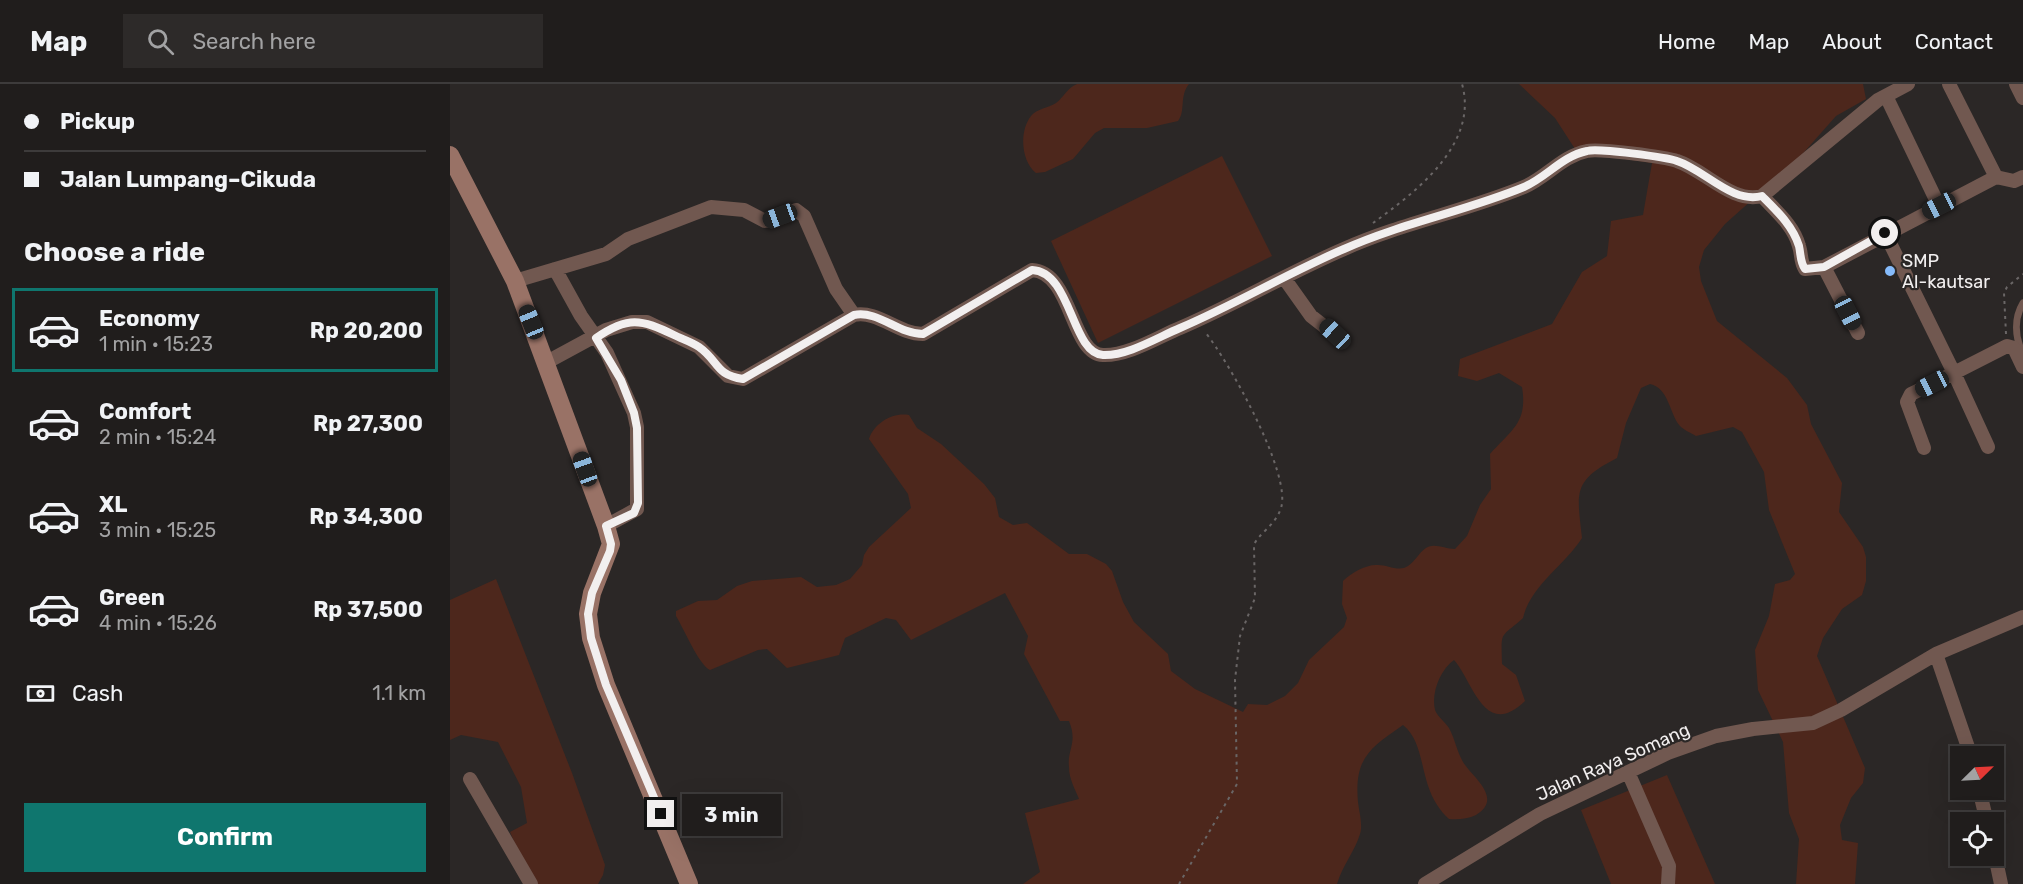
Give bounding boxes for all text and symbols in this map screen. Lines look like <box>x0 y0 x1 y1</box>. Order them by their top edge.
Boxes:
search box <box>123 14 543 68</box>
text: Map <box>30 25 87 58</box>
icon: search <box>144 25 177 58</box>
text: Search here <box>192 28 316 55</box>
text: Home <box>1658 29 1715 54</box>
text: Map <box>1748 29 1789 54</box>
text: About <box>1822 29 1882 54</box>
text: Contact <box>1915 29 1993 54</box>
text: Pickup <box>60 108 135 135</box>
text: Jalan Lumpang–Cikuda <box>60 166 316 193</box>
car <box>1919 190 1959 222</box>
car <box>760 201 800 231</box>
route start <box>1871 219 1898 246</box>
text: Choose a ride <box>24 236 205 268</box>
place label: SMP Al-kautsar <box>1902 250 1990 293</box>
marker: SMP Al-kautsar <box>1883 264 1897 278</box>
car <box>1832 293 1864 333</box>
car <box>516 302 546 342</box>
icon: car <box>27 303 81 357</box>
text: Economy <box>99 305 200 332</box>
car <box>1316 315 1354 353</box>
text: Rp 20,200 <box>310 317 423 344</box>
text: 1 min · 15:23 <box>99 332 213 356</box>
car <box>1912 368 1952 400</box>
icon: car <box>27 396 81 450</box>
text: Comfort <box>99 398 191 425</box>
text: Rp 27,300 <box>313 410 423 437</box>
text: 2 min · 15:24 <box>99 425 216 449</box>
car <box>570 449 600 489</box>
icon: car <box>27 489 81 543</box>
text: XL <box>99 491 127 518</box>
text: Rp 34,300 <box>309 503 423 530</box>
text: 3 min · 15:25 <box>99 518 216 542</box>
icon: car <box>27 582 81 636</box>
text: Green <box>99 584 165 611</box>
text: Rp 37,500 <box>313 596 423 623</box>
text: 4 min · 15:26 <box>99 611 217 635</box>
icon: cash <box>24 677 57 710</box>
text: Cash <box>72 680 123 707</box>
text: 1.1 km <box>372 681 426 705</box>
street label: Jalan Raya Somang <box>1533 718 1693 806</box>
north arrow <box>1950 746 2004 800</box>
map controls <box>1950 746 2004 866</box>
callout: 3 min <box>682 793 781 835</box>
route end <box>647 800 674 827</box>
button: Confirm <box>24 803 426 872</box>
text: 3 min <box>704 803 759 827</box>
button: locate <box>1950 812 2004 866</box>

